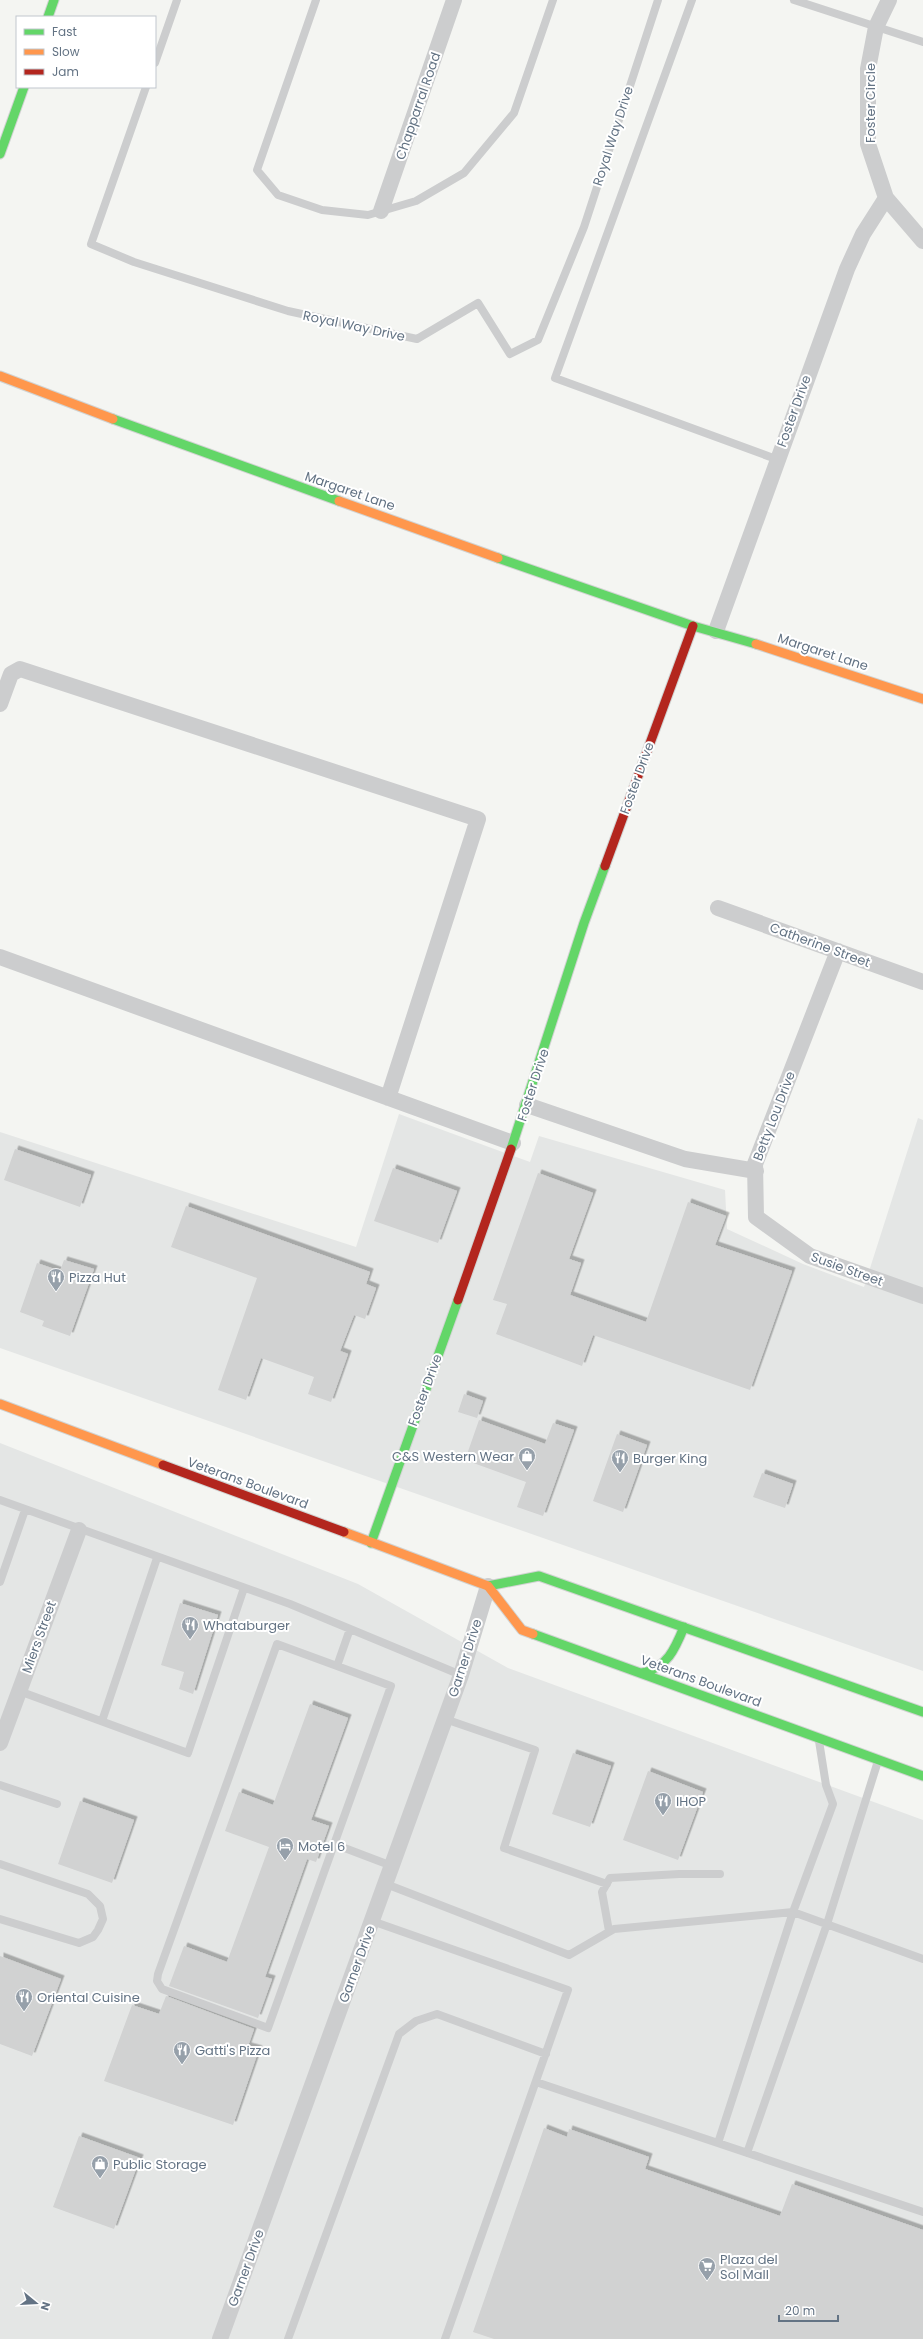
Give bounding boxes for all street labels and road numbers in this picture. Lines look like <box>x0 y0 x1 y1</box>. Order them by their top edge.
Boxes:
street label: Chapparral Road <box>391 50 445 162</box>
street label: Foster Circle <box>861 63 880 143</box>
street label: Royal Way Drive <box>588 84 638 188</box>
street label: Royal Way Drive <box>301 306 407 346</box>
street label: Foster Drive <box>772 372 816 450</box>
street label: Margaret Lane <box>302 467 398 515</box>
street label: Margaret Lane <box>775 628 871 676</box>
street label: Foster Drive <box>615 739 659 817</box>
street label: Catherine Street <box>767 918 873 972</box>
street label: Foster Drive <box>512 1046 554 1124</box>
street label: Betty Lou Drive <box>748 1068 800 1164</box>
street label: Susie Street <box>808 1247 886 1291</box>
street label: Foster Drive <box>403 1351 447 1429</box>
street label: Veterans Boulevard <box>185 1452 311 1514</box>
street label: Miers Street <box>17 1598 61 1676</box>
street label: Garner Drive <box>443 1617 487 1699</box>
street label: Veterans Boulevard <box>638 1650 764 1712</box>
street label: Garner Drive <box>334 1923 380 2005</box>
street label: Garner Drive <box>223 2227 269 2309</box>

